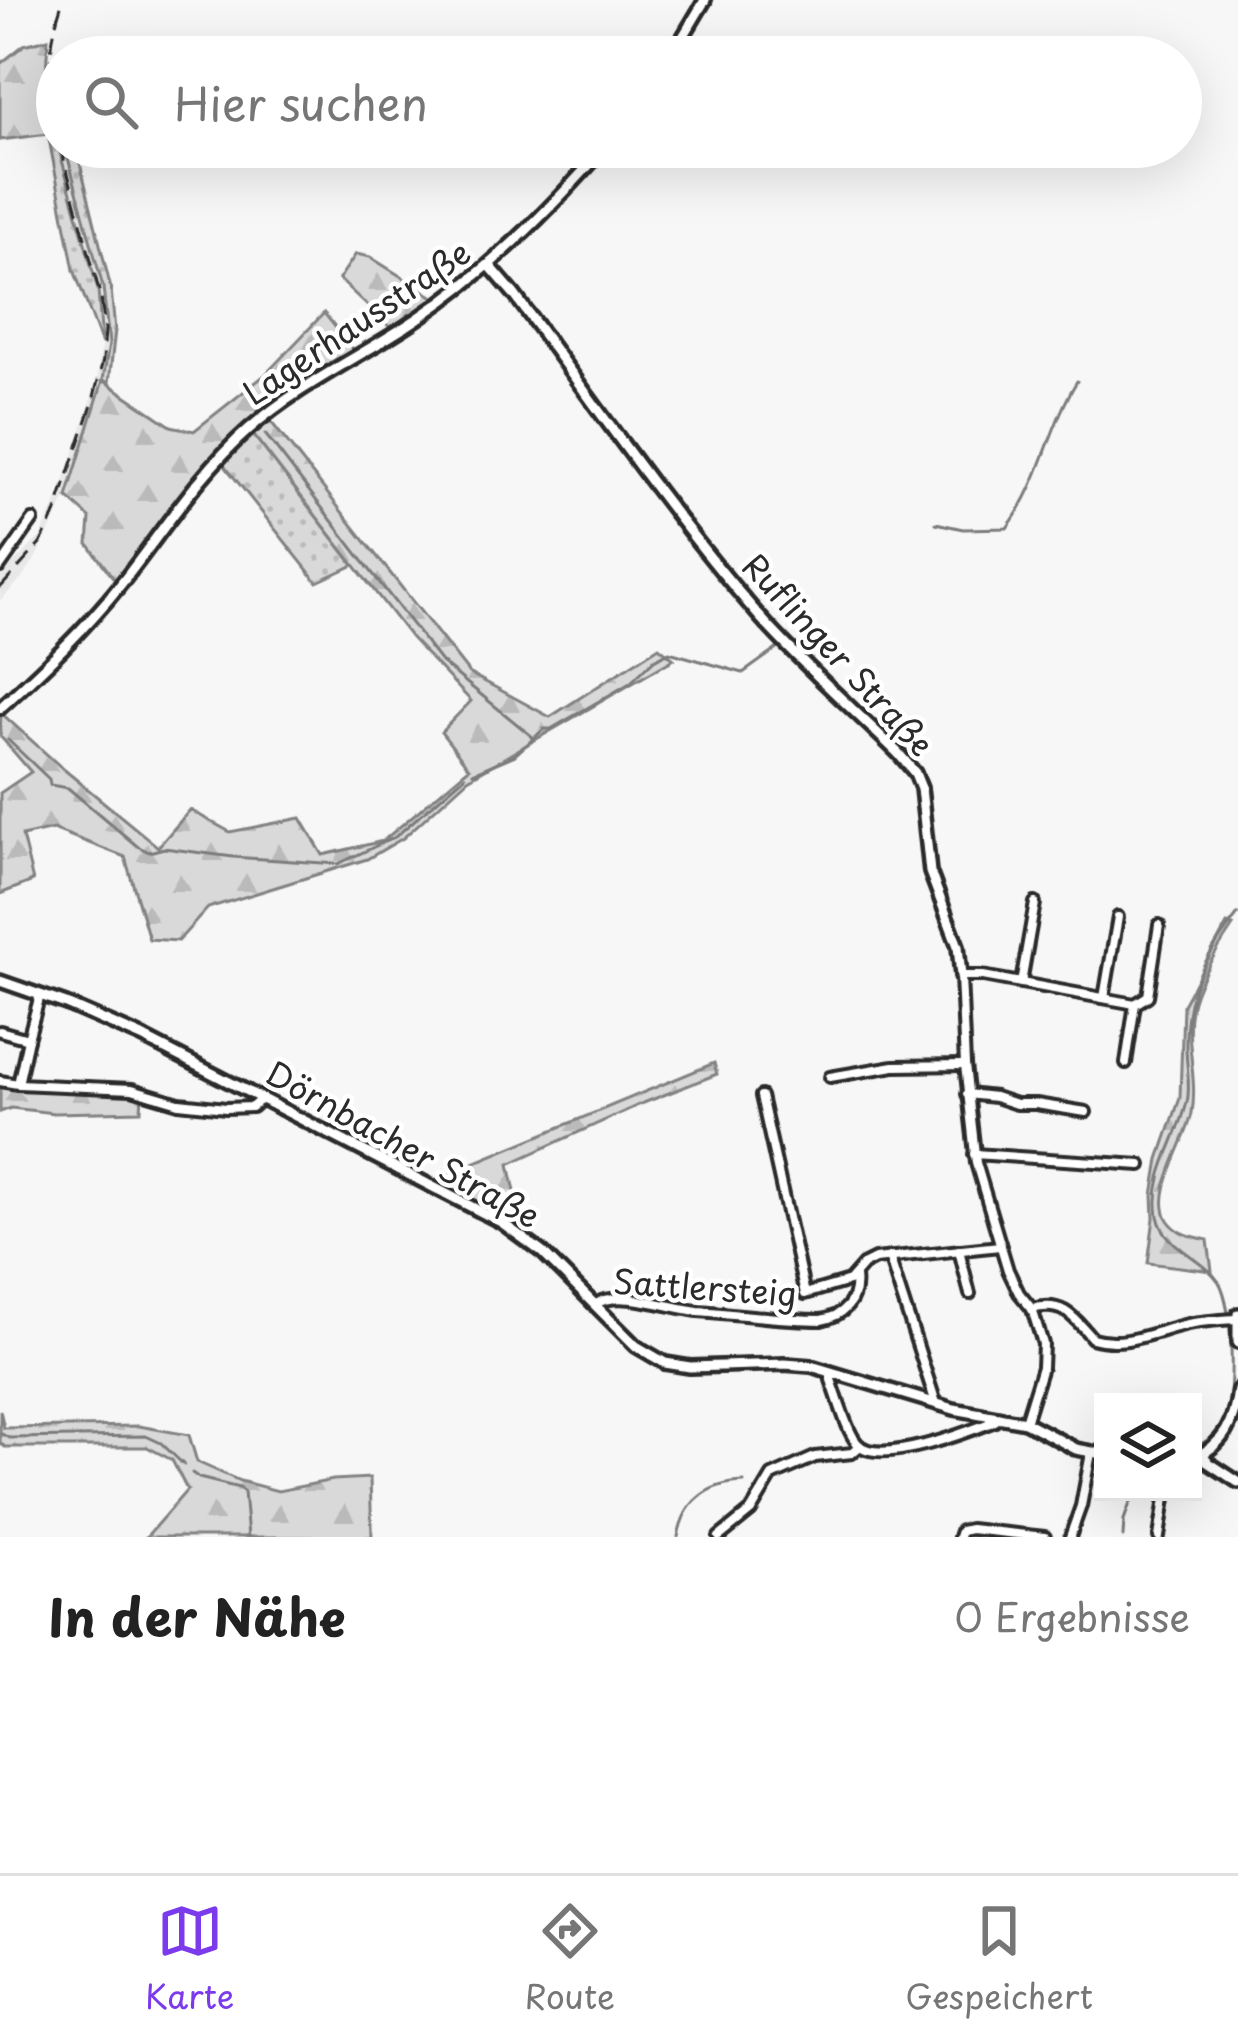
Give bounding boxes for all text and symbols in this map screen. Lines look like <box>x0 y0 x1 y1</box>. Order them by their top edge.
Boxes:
search box <box>36 36 1202 168</box>
text: Hier suchen <box>174 68 428 136</box>
icon: search <box>78 69 144 135</box>
street label: Lagerhausstraße <box>232 226 480 416</box>
street label: Ruflinger Straße <box>732 541 947 766</box>
street label: Dörnbacher Straße <box>258 1047 550 1239</box>
street label: Sattlersteig <box>612 1255 798 1317</box>
map controls <box>1094 1393 1202 1501</box>
button: layers <box>1094 1393 1202 1501</box>
text: In der Nähe <box>48 1577 345 1654</box>
text: 0 Ergebnisse <box>954 1586 1190 1645</box>
tab: Karte <box>145 1898 234 2020</box>
tab: Route <box>525 1898 615 2020</box>
tab: Gespeichert <box>905 1898 1093 2020</box>

